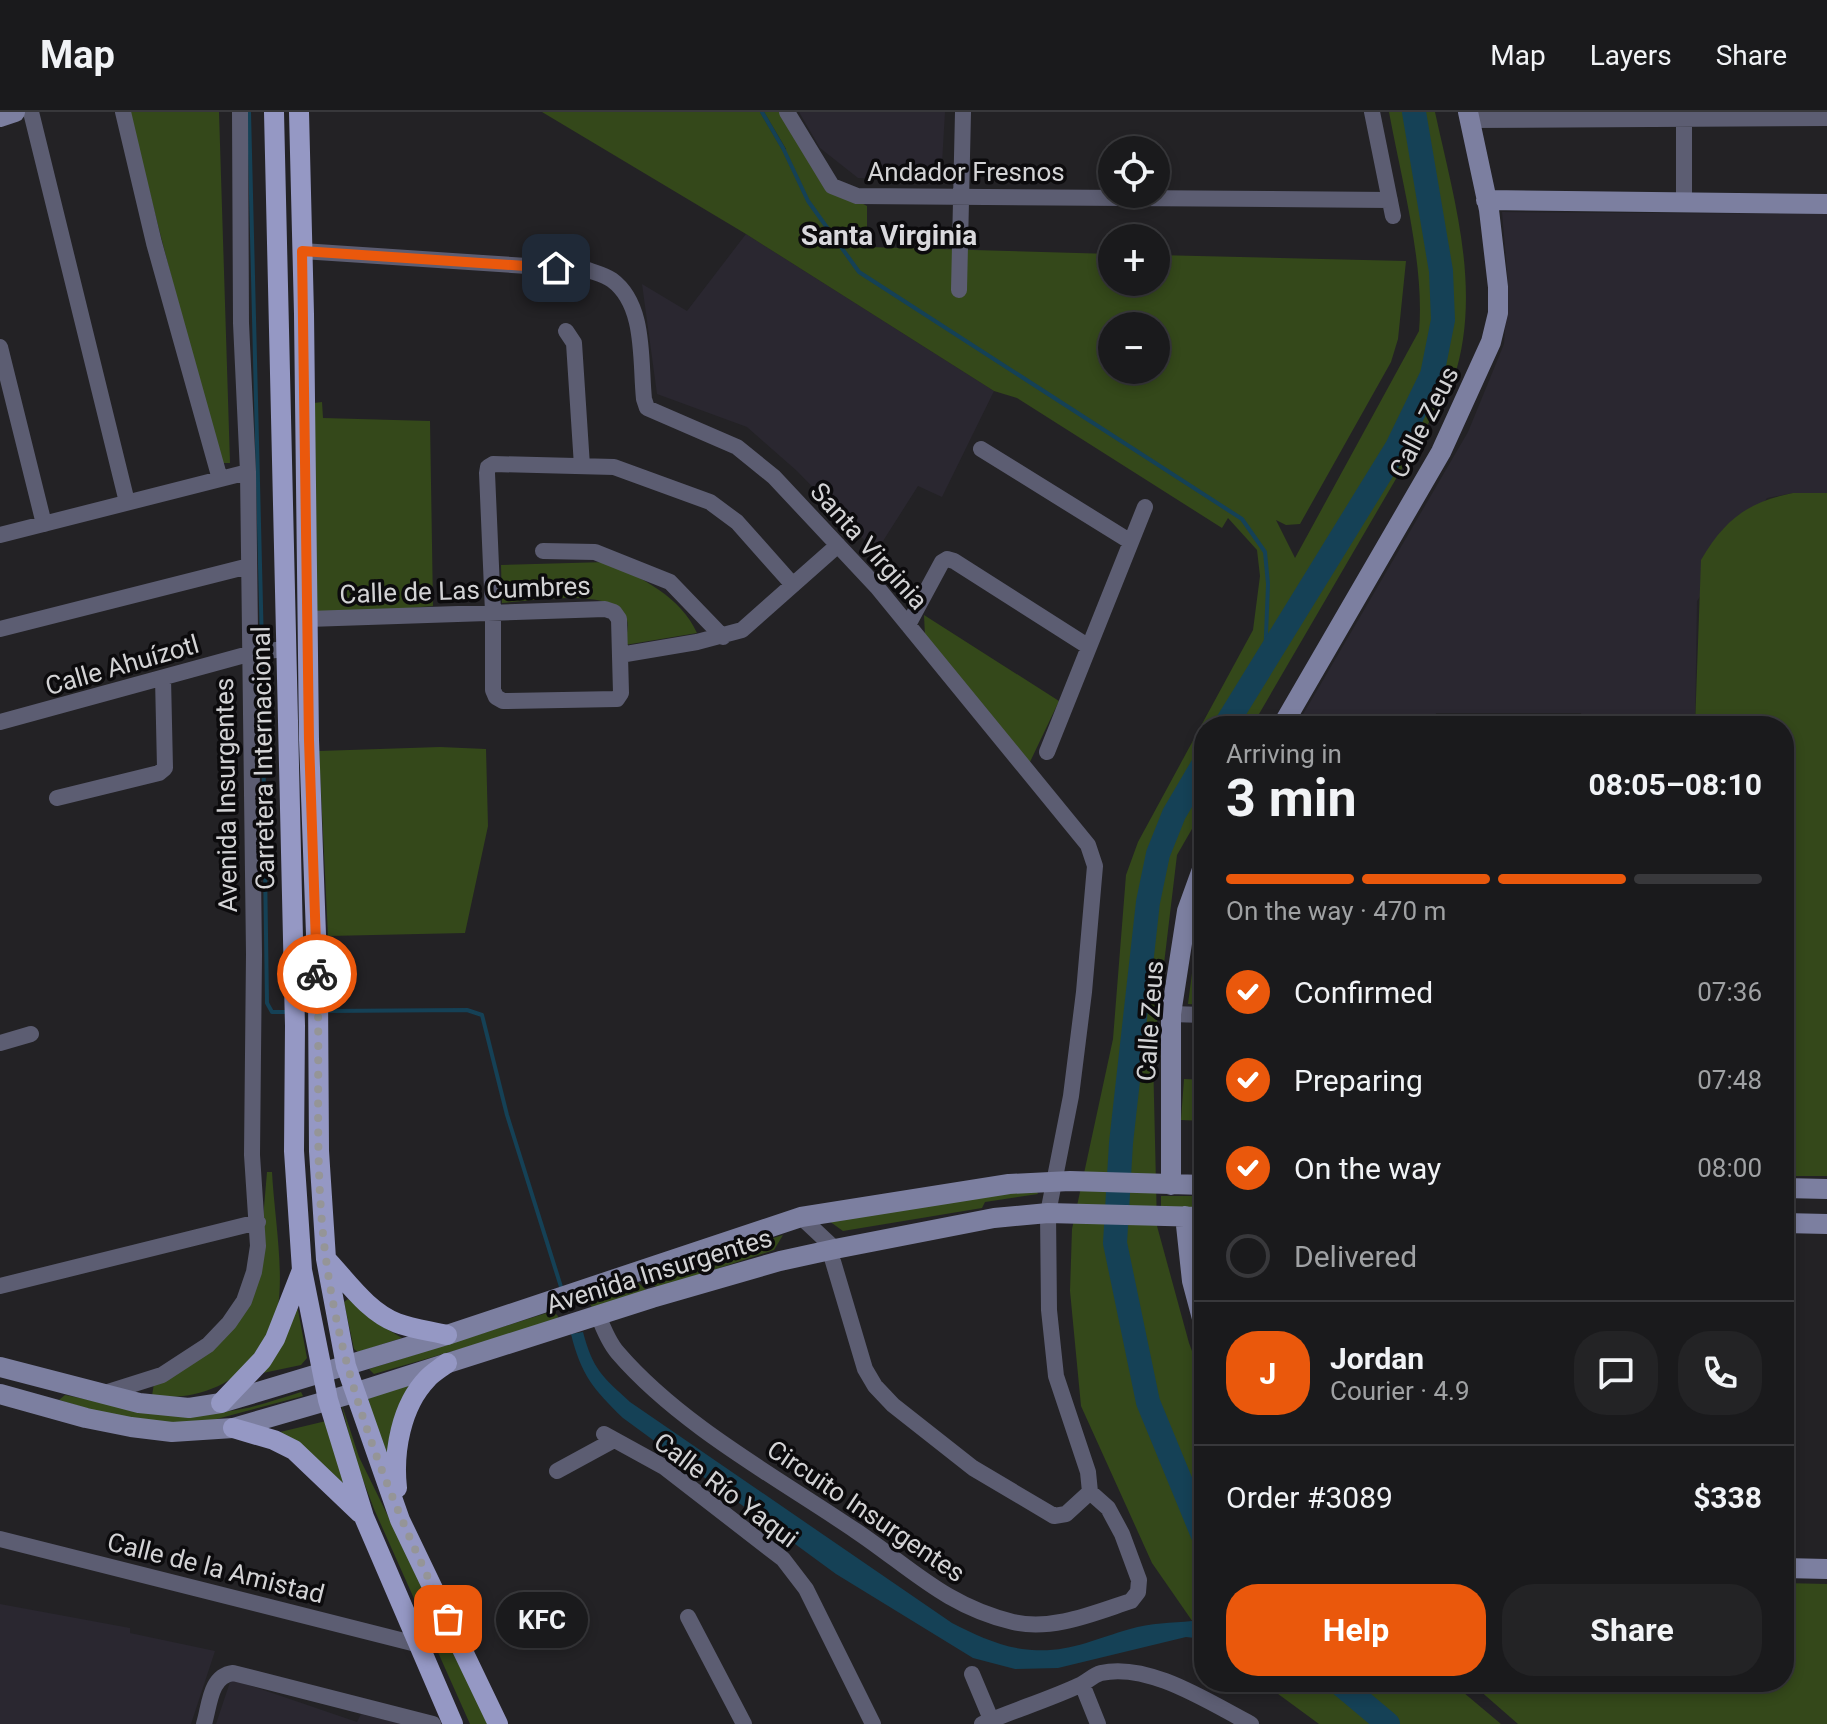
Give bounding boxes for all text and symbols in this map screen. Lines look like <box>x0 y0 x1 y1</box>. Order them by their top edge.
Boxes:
text: Map <box>40 33 115 77</box>
text: Map <box>1490 39 1546 72</box>
text: Layers <box>1590 39 1672 72</box>
text: Share <box>1716 39 1787 72</box>
map controls <box>1098 136 1170 384</box>
button: locate <box>1098 136 1170 208</box>
street label: Andador Fresnos <box>867 157 1065 187</box>
district label: Santa Virginia <box>801 219 977 252</box>
button: + <box>1098 224 1170 296</box>
pin <box>522 234 590 302</box>
icon: home <box>534 246 578 290</box>
button: − <box>1098 312 1170 384</box>
street label: Calle Zeus <box>1383 361 1465 483</box>
street label: Santa Virginia <box>804 476 934 616</box>
street label: Calle de Las Cumbres <box>339 571 591 609</box>
street label: Carretera Internacional <box>246 626 280 890</box>
street label: Calle Ahuízotl <box>42 629 202 701</box>
street label: Avenida Insurgentes <box>209 677 243 913</box>
text: Arriving in <box>1226 739 1342 769</box>
text: 08:05–08:10 <box>1588 767 1762 802</box>
text: 3 min <box>1226 768 1357 829</box>
text: On the way · 470 m <box>1226 896 1446 926</box>
courier <box>277 934 357 1014</box>
icon: bike <box>295 952 339 996</box>
street label: Calle Zeus <box>1131 960 1169 1082</box>
icon: check <box>1226 970 1270 1014</box>
text: Confirmed <box>1294 975 1433 1010</box>
text: 07:36 <box>1697 977 1762 1007</box>
icon: check <box>1226 1058 1270 1102</box>
text: Preparing <box>1294 1063 1423 1098</box>
text: 07:48 <box>1697 1065 1762 1095</box>
icon: check <box>1226 1146 1270 1190</box>
text: On the way <box>1294 1151 1441 1186</box>
text: 08:00 <box>1697 1153 1762 1183</box>
street label: Avenida Insurgentes <box>542 1222 776 1320</box>
text: Delivered <box>1294 1239 1417 1274</box>
button: chat <box>1574 1331 1658 1415</box>
button: phone <box>1678 1331 1762 1415</box>
text: Jordan <box>1330 1341 1424 1376</box>
text: J <box>1260 1356 1276 1391</box>
text: Courier · 4.9 <box>1330 1376 1470 1406</box>
street label: Calle Río Yaqui <box>648 1426 804 1554</box>
street label: Circuito Insurgentes <box>762 1434 970 1588</box>
text: Order #3089 <box>1226 1480 1393 1515</box>
text: $338 <box>1693 1480 1762 1515</box>
street label: Calle de la Amistad <box>104 1527 328 1609</box>
button: Help <box>1226 1584 1486 1676</box>
button: Share <box>1502 1584 1762 1676</box>
pin <box>414 1585 482 1653</box>
callout: KFC <box>496 1591 588 1647</box>
icon: bag <box>426 1597 470 1641</box>
text: KFC <box>518 1605 566 1635</box>

